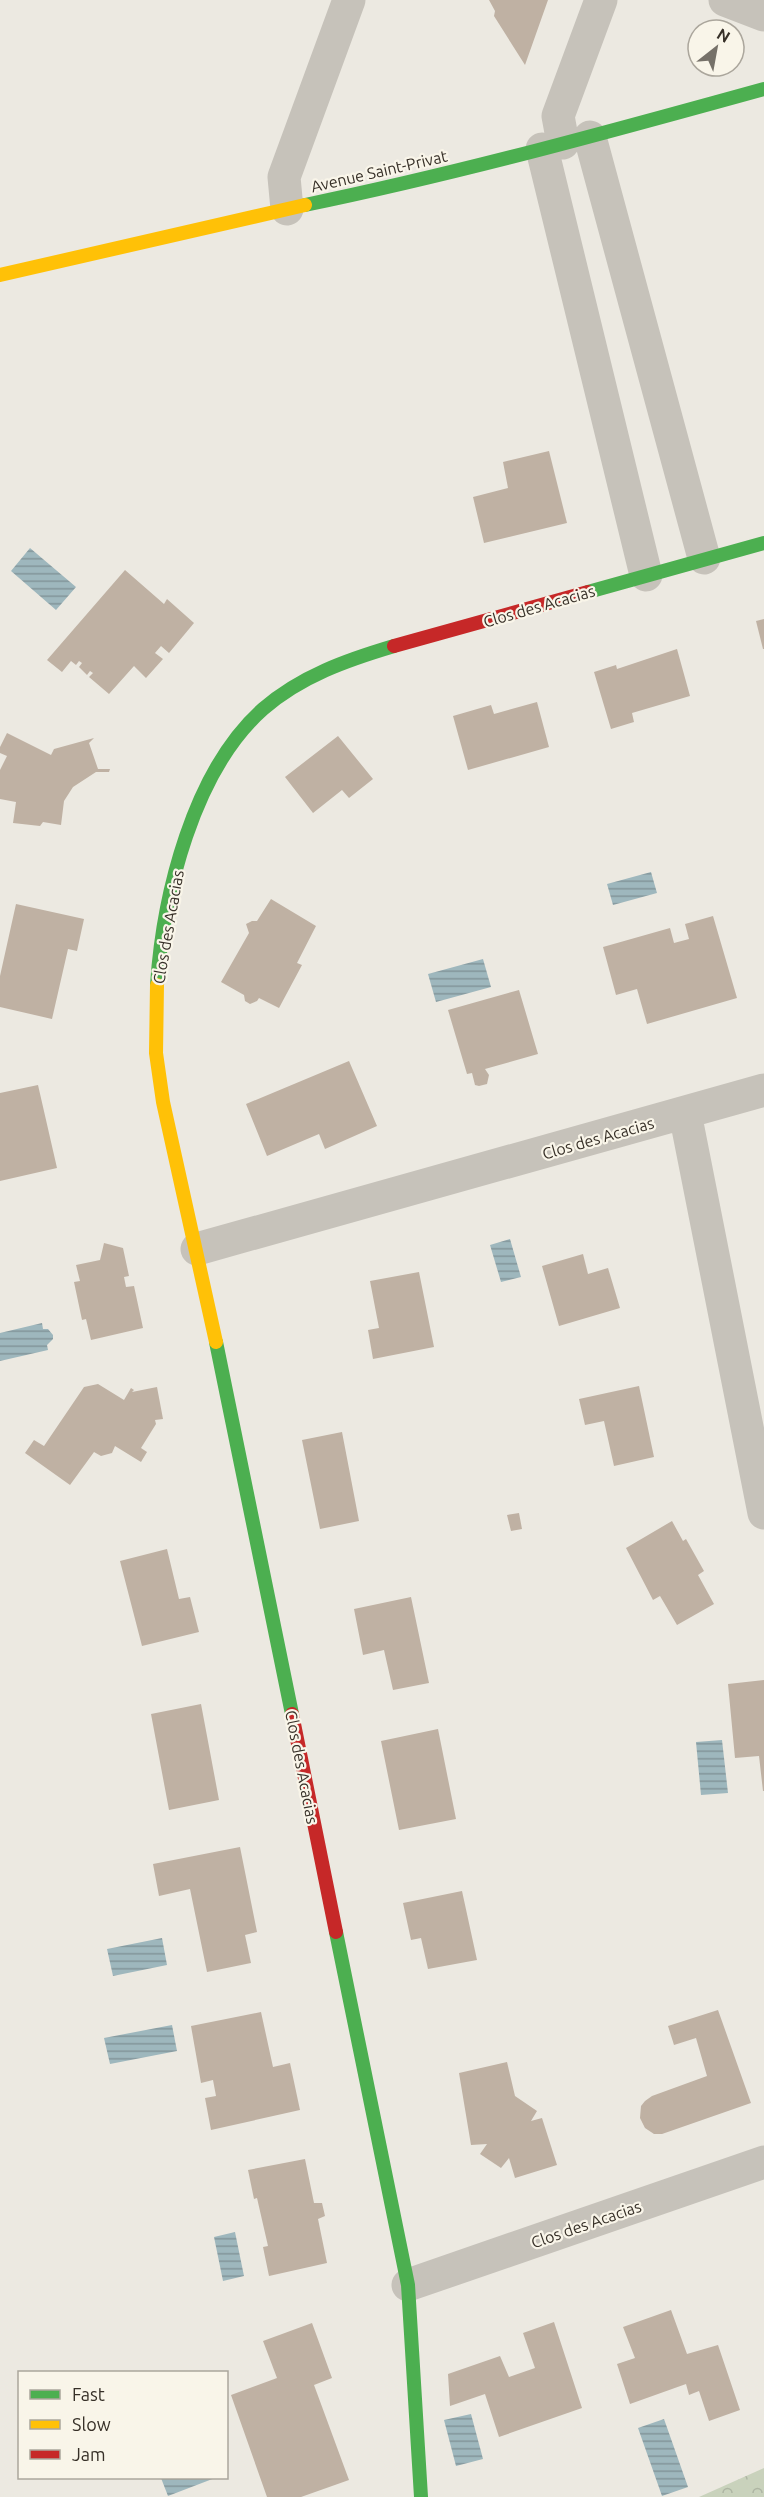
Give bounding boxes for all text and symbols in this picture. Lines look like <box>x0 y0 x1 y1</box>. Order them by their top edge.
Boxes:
north arrow <box>686 18 746 78</box>
text: N <box>714 24 733 46</box>
street label: Avenue Saint-Privat <box>309 146 450 195</box>
street label: Clos des Acacias <box>481 581 597 631</box>
street label: Clos des Acacias <box>149 869 187 985</box>
street label: Clos des Acacias <box>540 1113 656 1163</box>
street label: Clos des Acacias <box>282 1709 322 1825</box>
street label: Clos des Acacias <box>529 2197 643 2251</box>
legend <box>18 2371 228 2479</box>
text: Fast <box>72 2384 105 2404</box>
text: Slow <box>72 2414 111 2434</box>
text: Jam <box>72 2444 106 2464</box>

